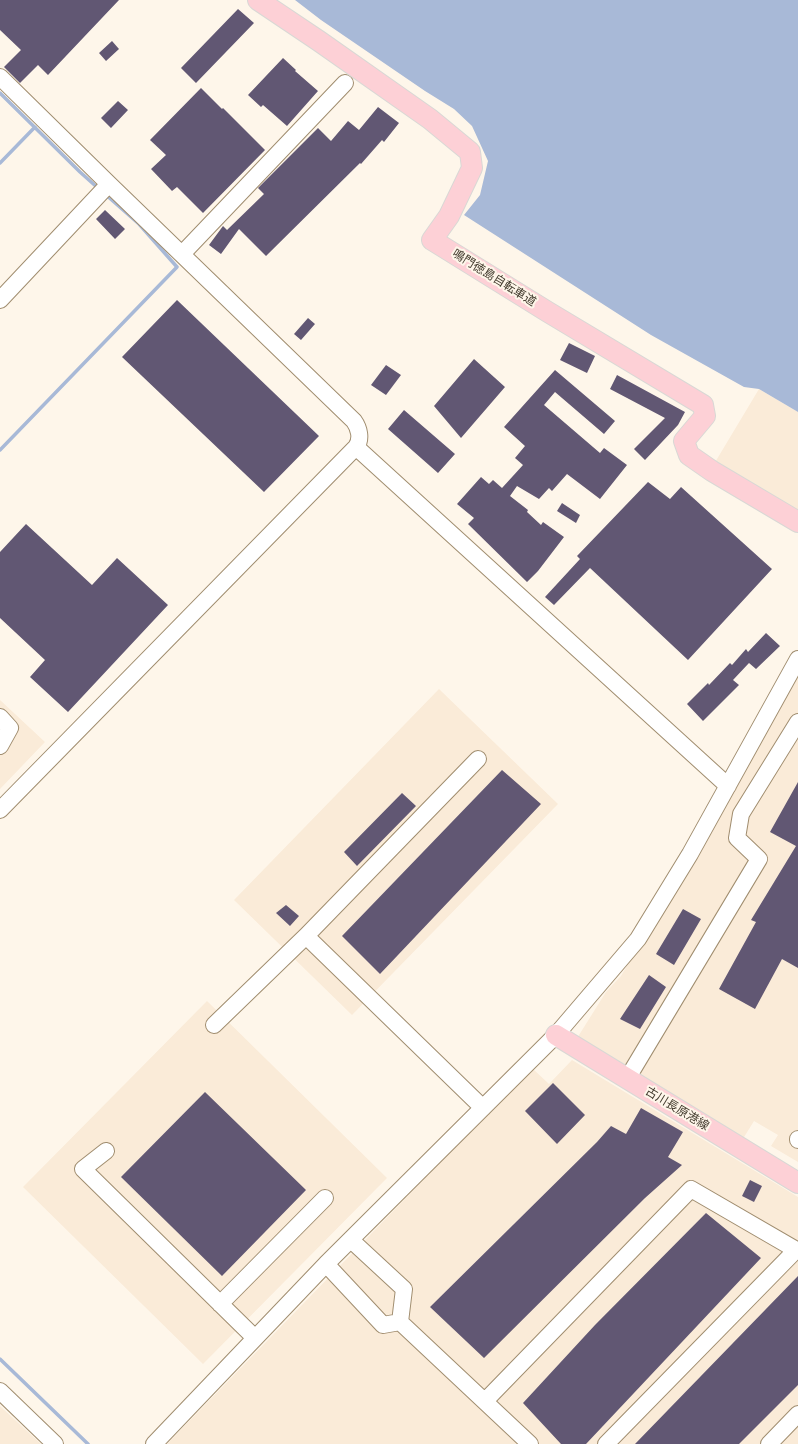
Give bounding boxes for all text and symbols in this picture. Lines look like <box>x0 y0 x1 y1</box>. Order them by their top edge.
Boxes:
street label: 鳴門徳島自転車道 <box>449 246 539 310</box>
street label: 古川長原港線 <box>642 1084 712 1134</box>

